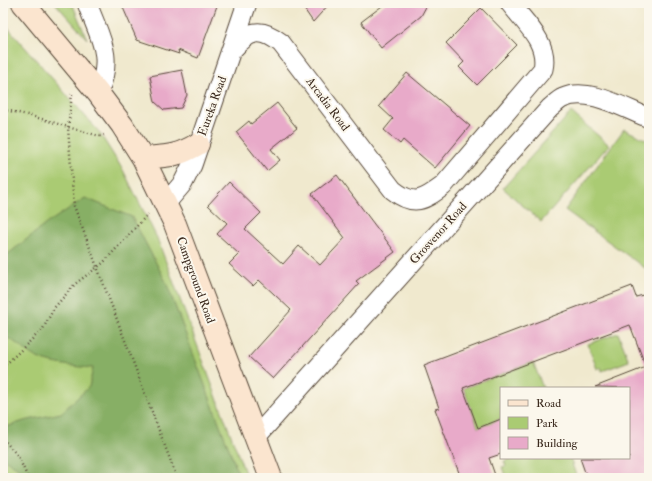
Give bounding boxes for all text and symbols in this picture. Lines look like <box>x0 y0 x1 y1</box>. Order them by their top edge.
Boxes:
street label: Eureka Road <box>195 74 230 138</box>
street label: Arcadia Road <box>302 74 353 134</box>
street label: Grosvenor Road <box>407 199 470 268</box>
street label: Campground Road <box>173 235 218 326</box>
legend <box>500 387 630 459</box>
text: Road <box>536 396 561 411</box>
text: Park <box>536 416 558 431</box>
text: Building <box>536 436 579 451</box>

